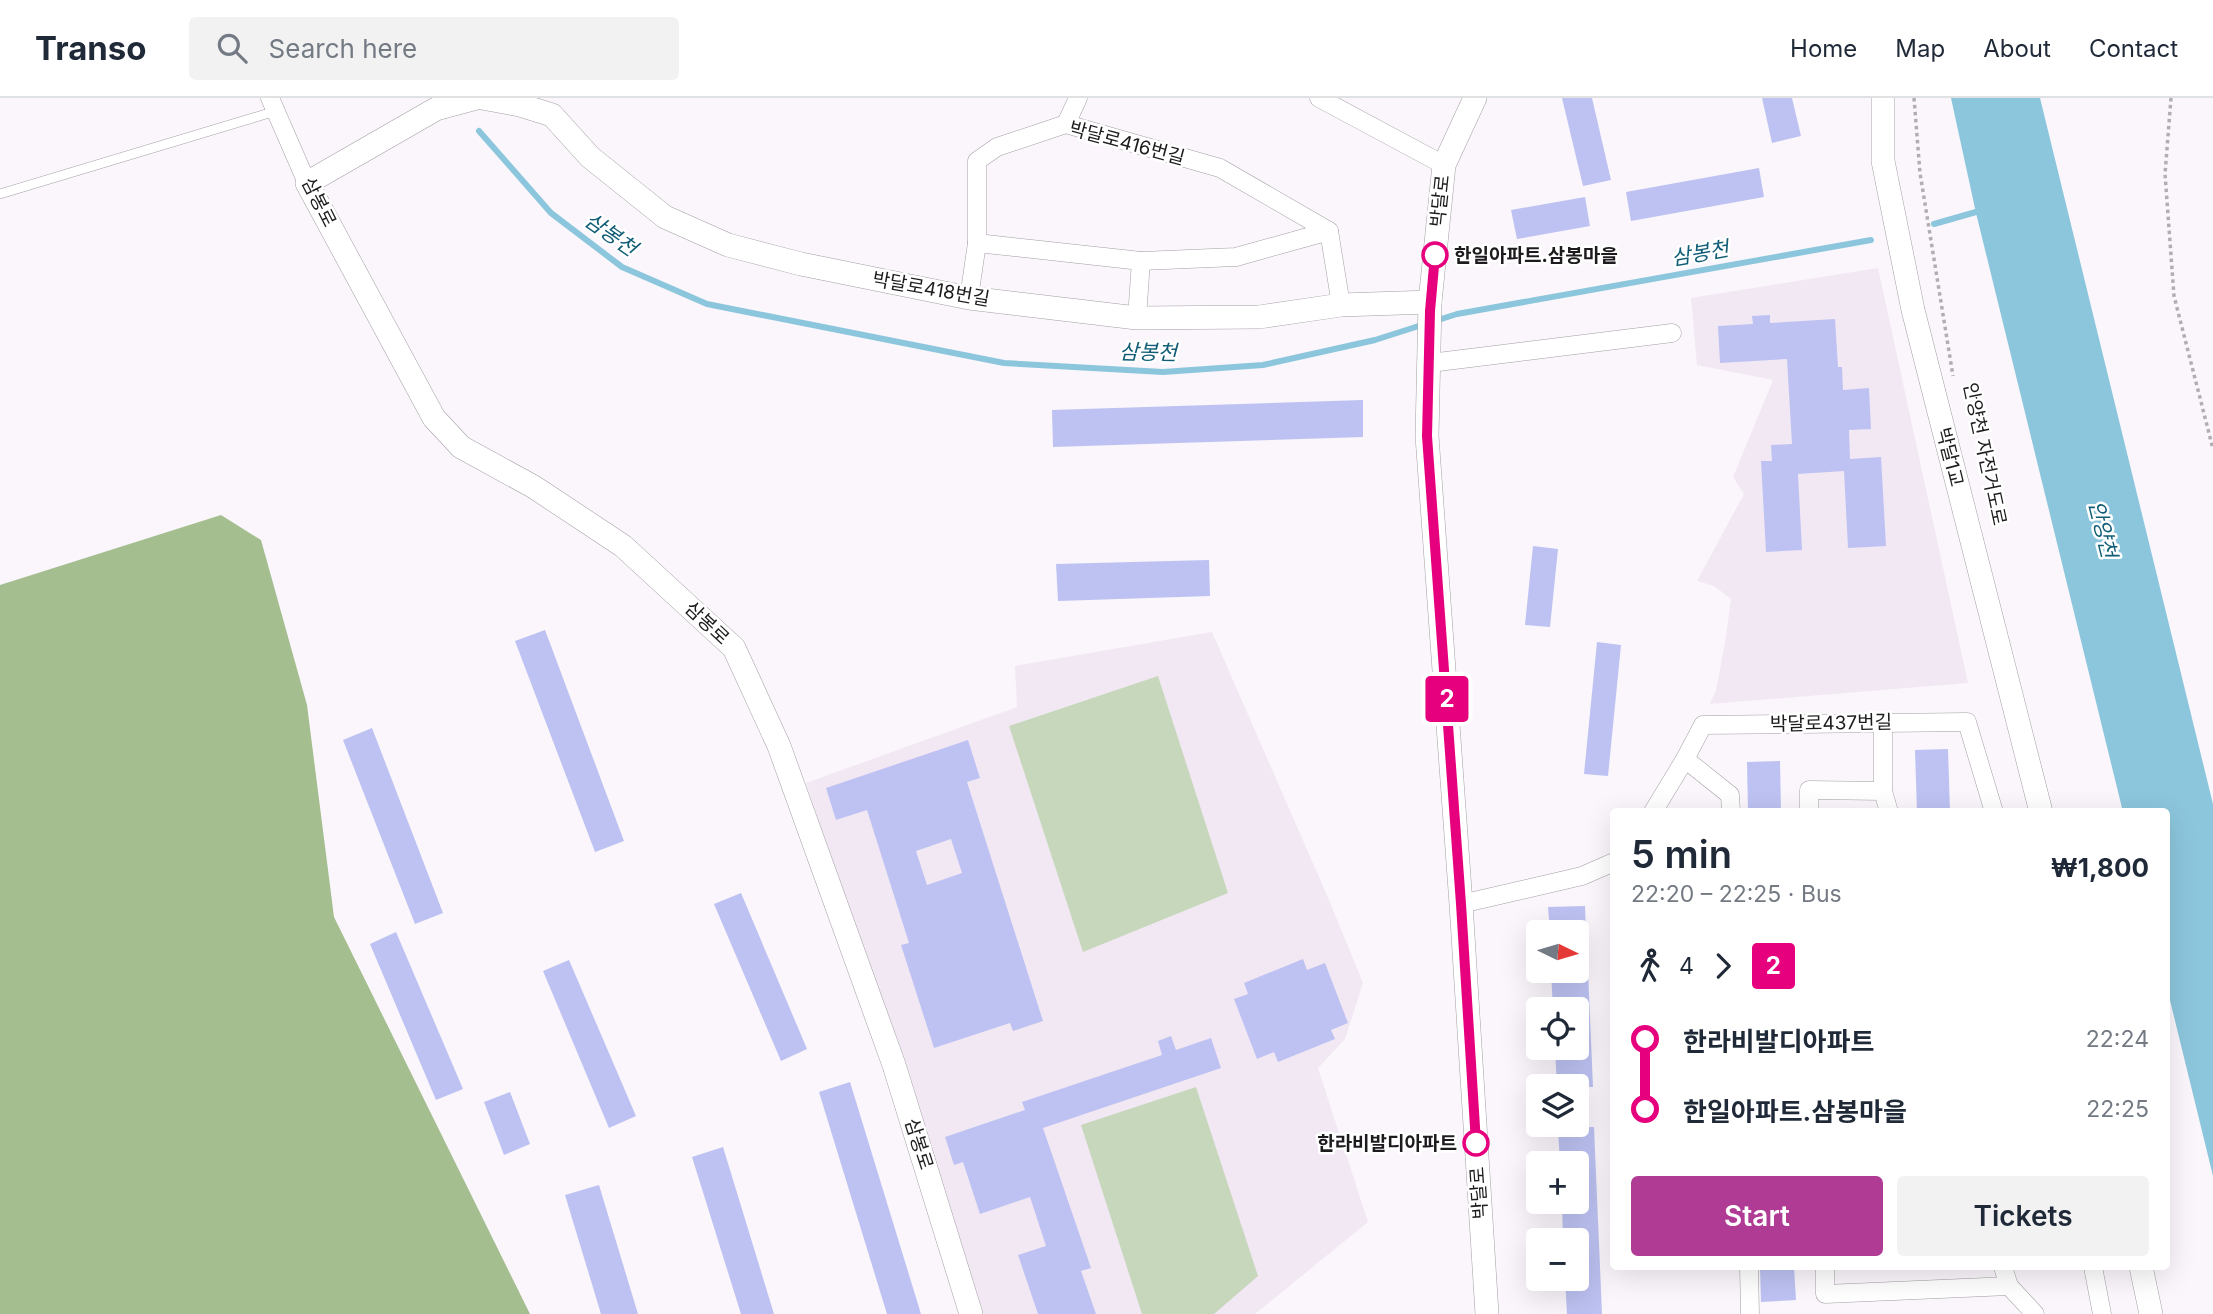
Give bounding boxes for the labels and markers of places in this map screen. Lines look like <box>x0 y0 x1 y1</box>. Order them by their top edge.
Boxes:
marker: 한일아파트.삼봉마을 <box>1422 242 1448 268</box>
place label: 한일아파트.삼봉마을 <box>1454 244 1618 267</box>
marker: 한라비발디아파트 <box>1463 1130 1489 1156</box>
place label: 한라비발디아파트 <box>1317 1132 1457 1155</box>

